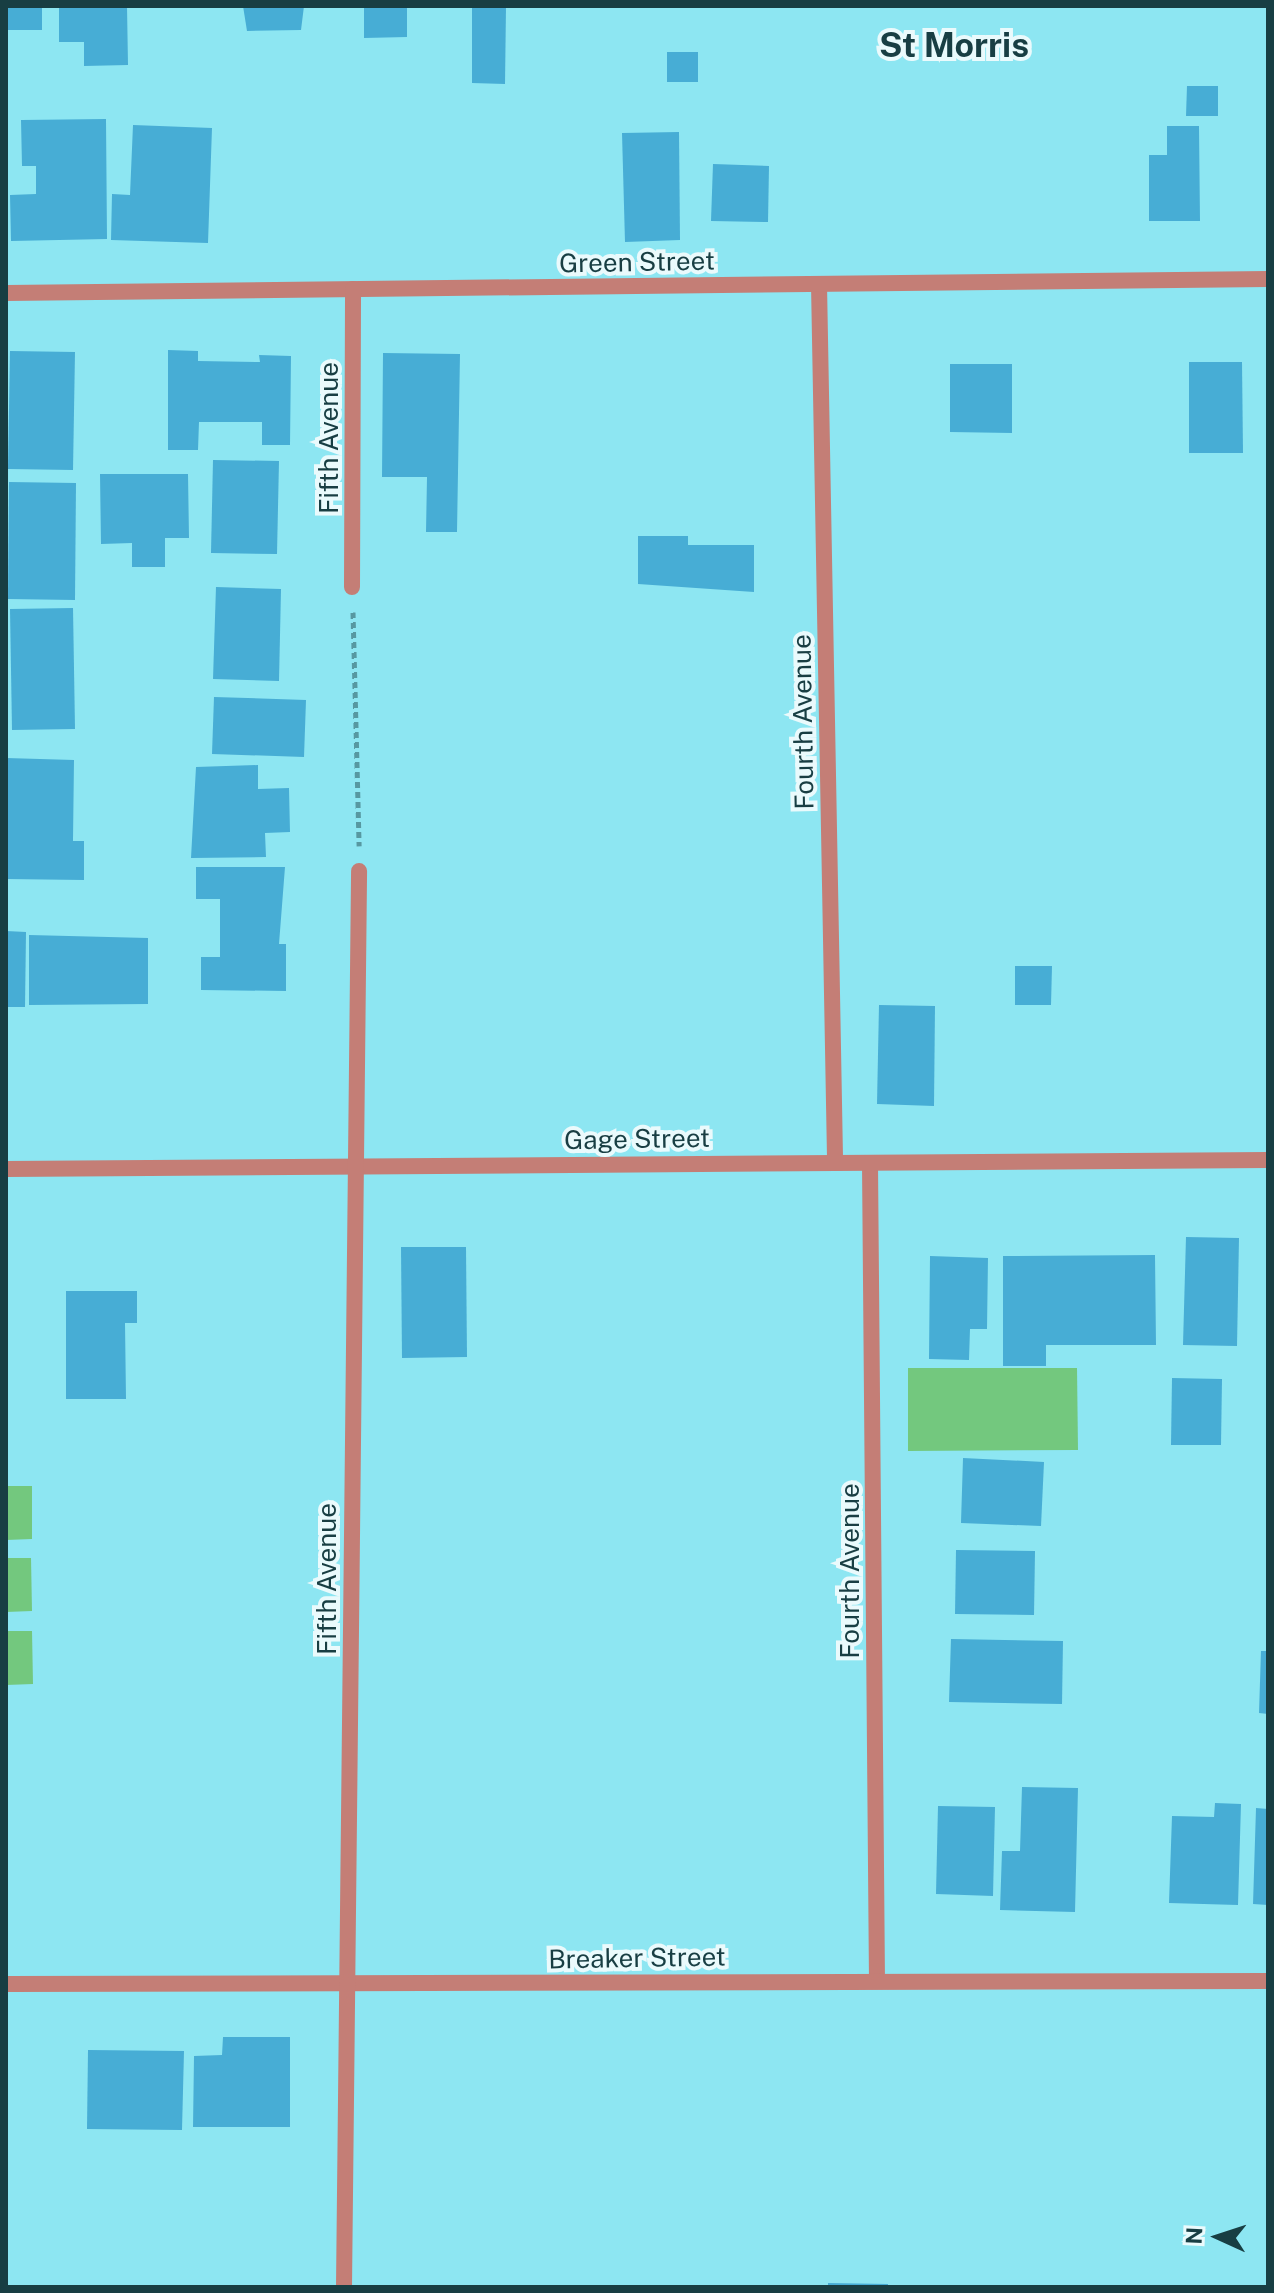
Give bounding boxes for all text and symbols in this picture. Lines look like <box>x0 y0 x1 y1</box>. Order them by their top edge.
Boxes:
district label: St Morris <box>879 26 1029 66</box>
street label: Green Street <box>559 245 715 279</box>
street label: Fifth Avenue <box>313 362 345 514</box>
street label: Fourth Avenue <box>786 634 820 810</box>
street label: Gage Street <box>564 1122 710 1156</box>
street label: Fourth Avenue <box>834 1483 866 1659</box>
street label: Fifth Avenue <box>311 1503 343 1655</box>
street label: Breaker Street <box>548 1941 726 1975</box>
north arrow <box>1178 2197 1258 2277</box>
text: N <box>1181 2226 1207 2245</box>

